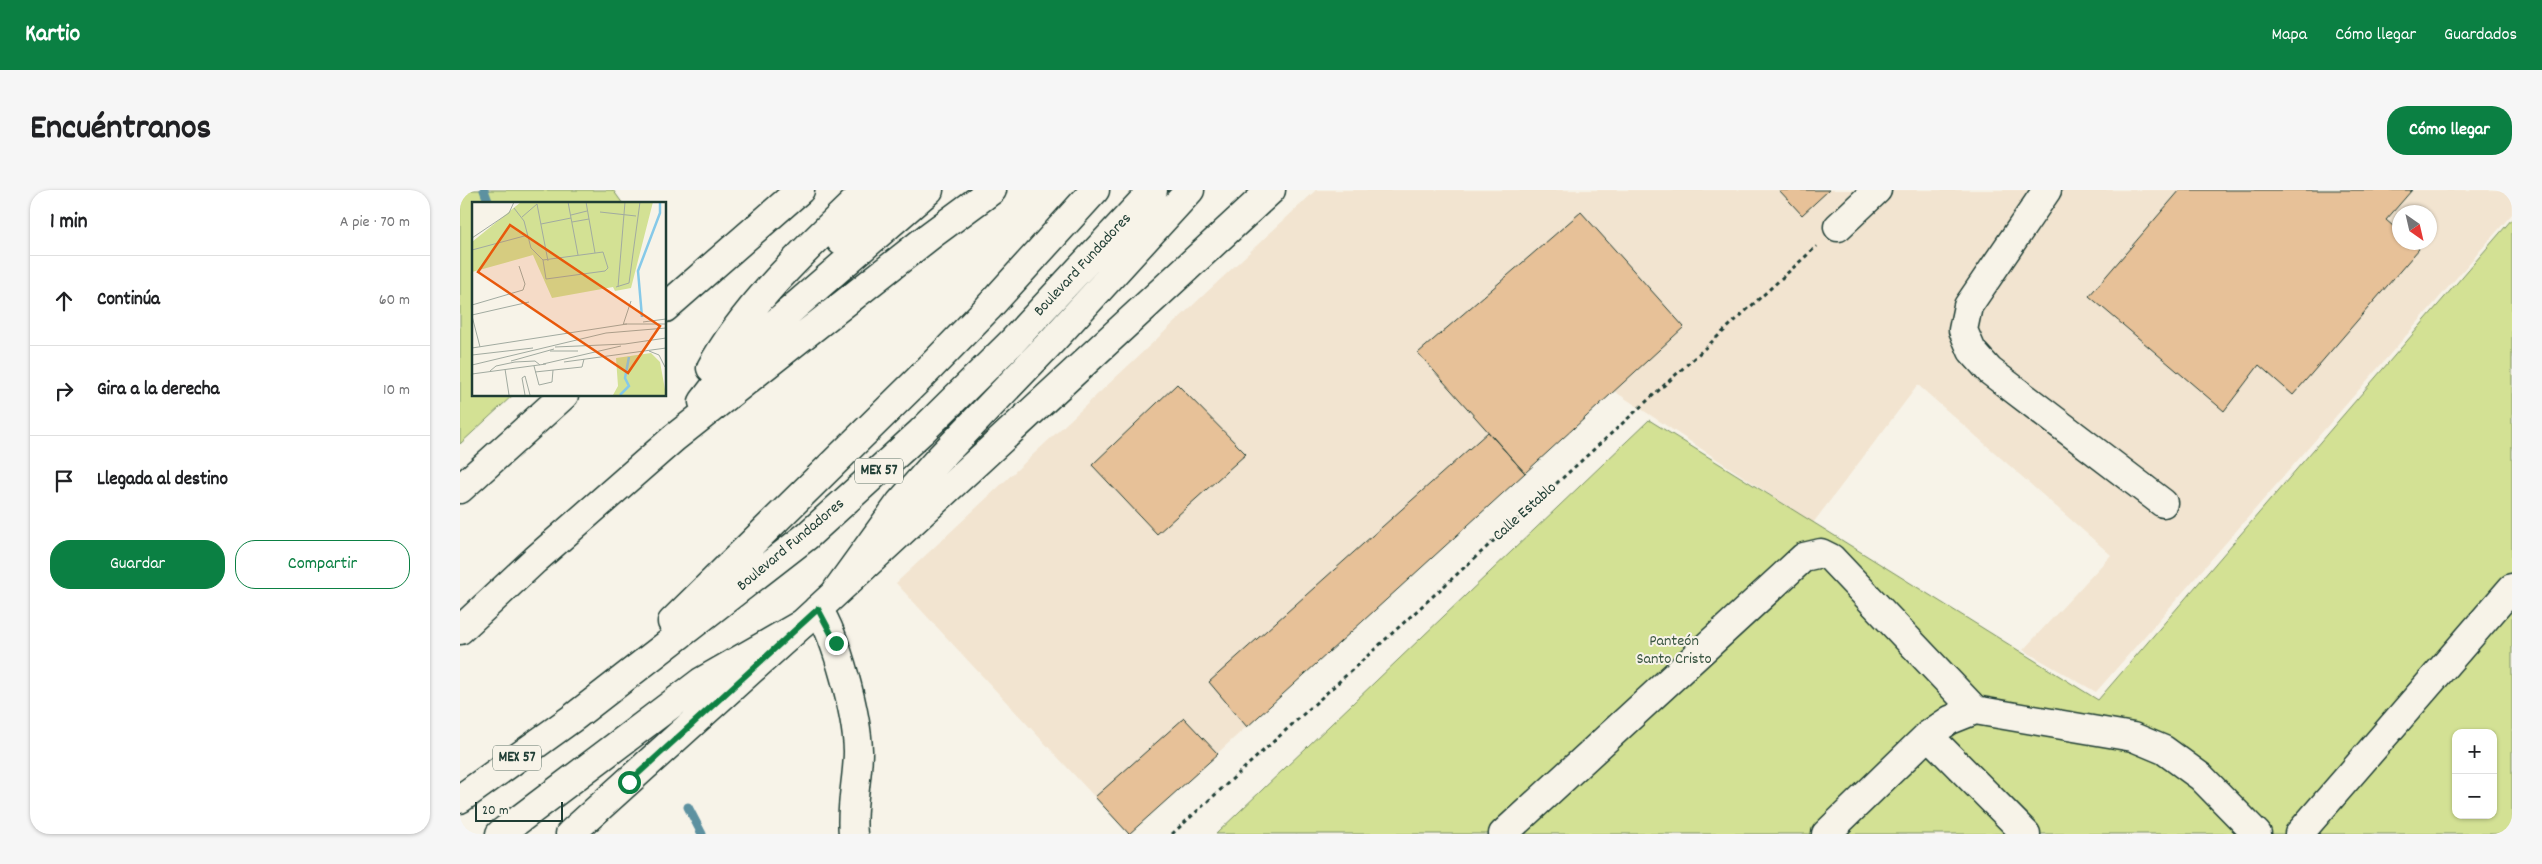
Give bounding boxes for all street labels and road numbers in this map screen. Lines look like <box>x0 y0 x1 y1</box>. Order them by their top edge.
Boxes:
street label: Boulevard Fundadores <box>1029 208 1137 322</box>
road number: MEX 57 <box>855 458 903 484</box>
street label: Calle Establo <box>1488 477 1562 547</box>
street label: Boulevard Fundadores <box>732 493 850 597</box>
road number: MEX 57 <box>493 746 541 770</box>

